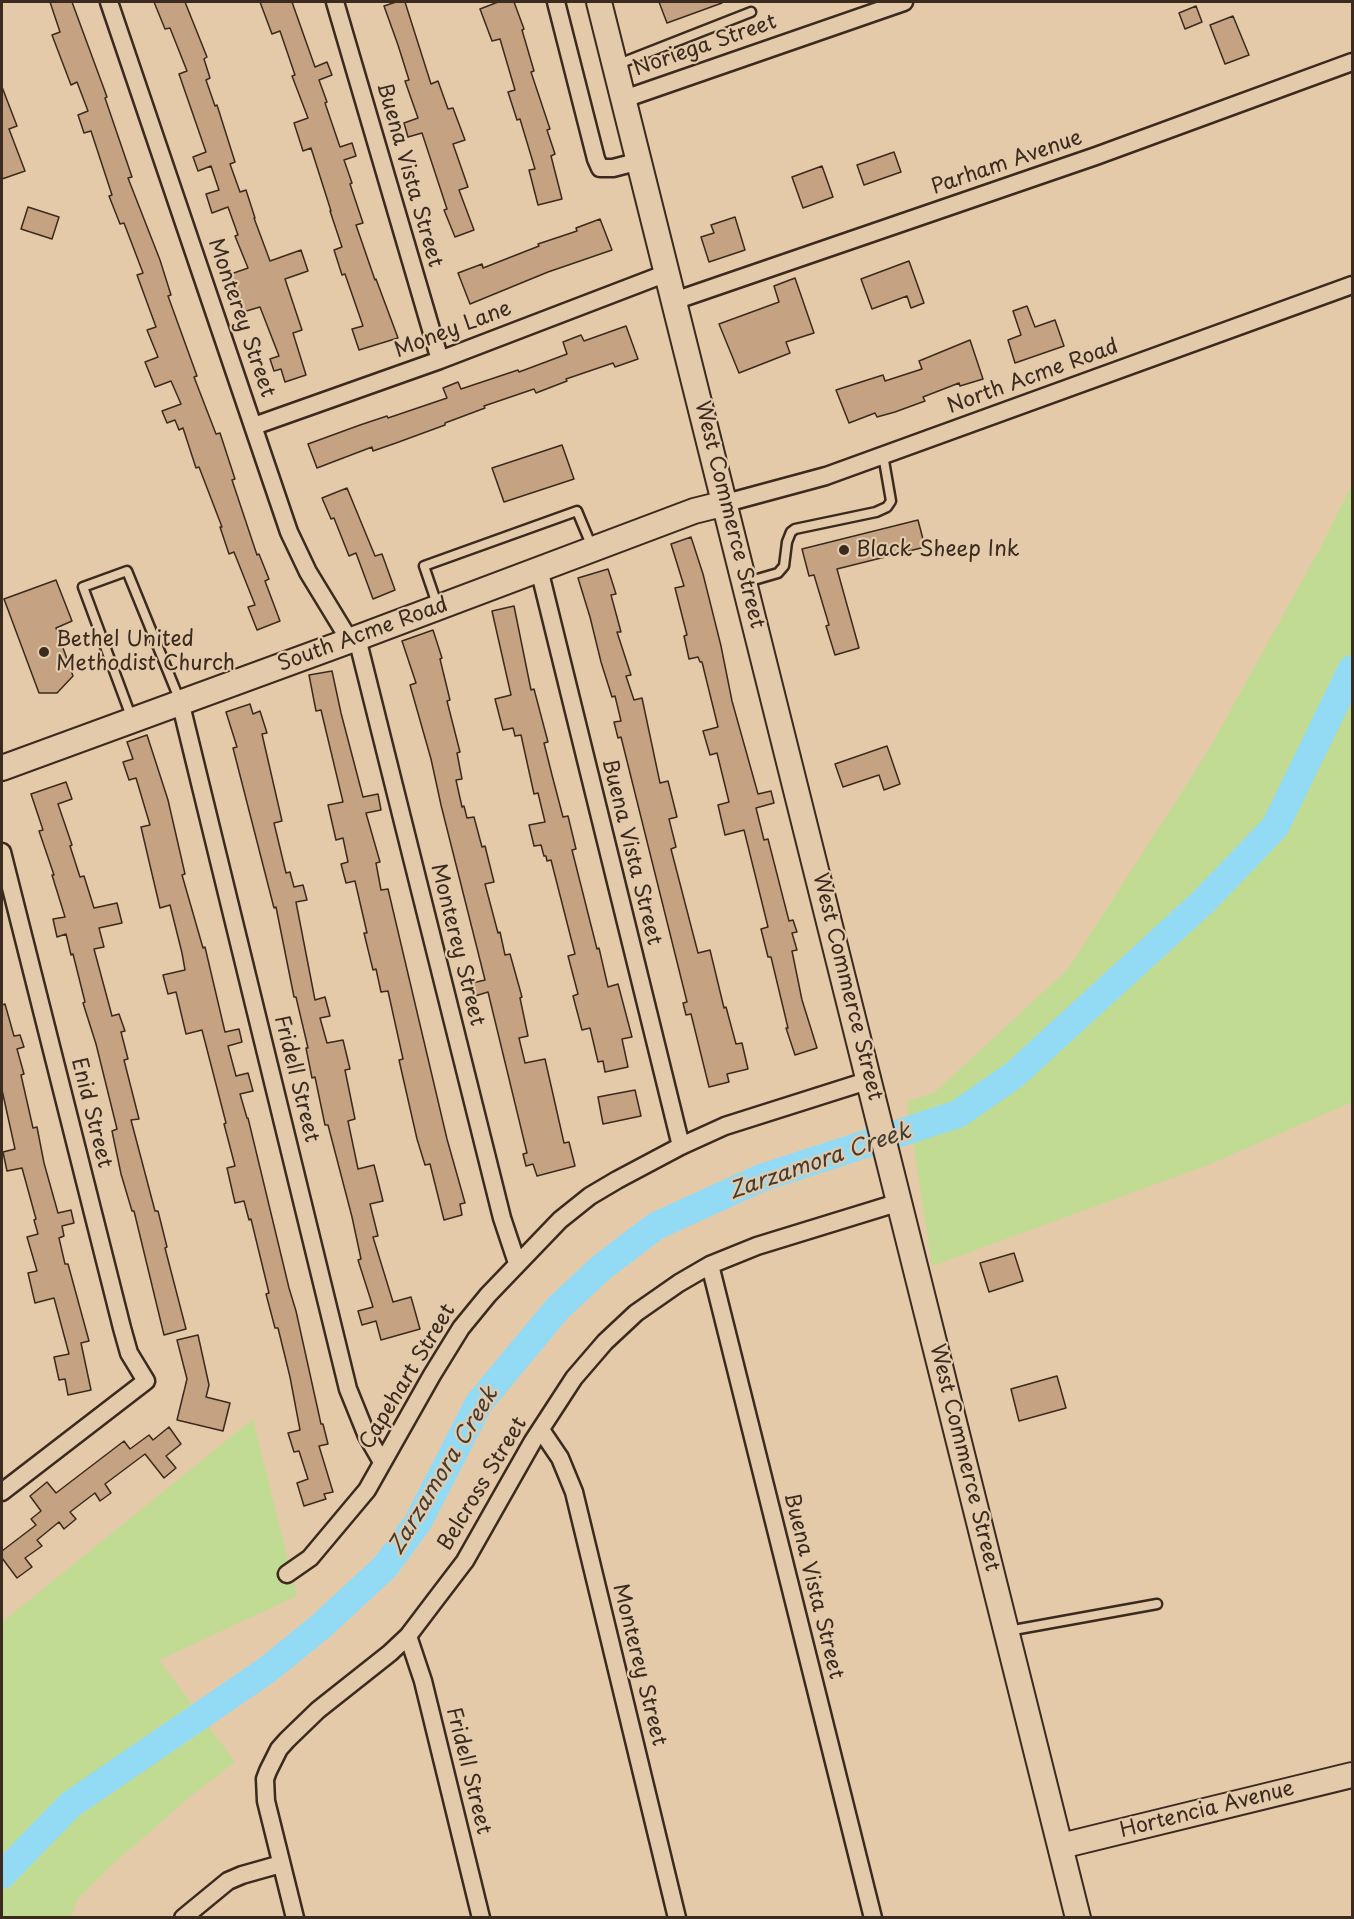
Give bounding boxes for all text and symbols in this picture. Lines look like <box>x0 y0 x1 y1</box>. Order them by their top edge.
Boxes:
street label: Noriega Street <box>630 10 780 82</box>
street label: Buena Vista Street <box>371 80 447 270</box>
street label: Parham Avenue <box>928 125 1086 201</box>
street label: Monterey Street <box>202 235 280 401</box>
street label: Money Lane <box>391 296 515 364</box>
street label: North Acme Road <box>944 334 1122 420</box>
street label: West Commerce Street <box>689 399 769 631</box>
place label: Black Sheep Ink <box>856 537 1020 563</box>
marker: Black Sheep Ink <box>837 543 851 557</box>
street label: South Acme Road <box>274 592 452 678</box>
place label: Bethel United Methodist Church <box>56 627 235 677</box>
marker: Bethel United Methodist Church <box>37 645 51 659</box>
street label: Buena Vista Street <box>596 756 666 948</box>
street label: Monterey Street <box>425 861 489 1029</box>
street label: West Commerce Street <box>807 871 887 1103</box>
street label: Fridell Street <box>268 1013 324 1145</box>
street label: Enid Street <box>65 1055 117 1171</box>
water label: Zarzamora Creek <box>726 1119 914 1205</box>
street label: Capehart Street <box>355 1300 461 1454</box>
street label: West Commerce Street <box>924 1342 1004 1574</box>
water label: Zarzamora Creek <box>384 1383 504 1559</box>
street label: Belcross Street <box>433 1413 533 1555</box>
street label: Buena Vista Street <box>778 1490 848 1682</box>
street label: Monterey Street <box>607 1581 671 1749</box>
street label: Fridell Street <box>440 1705 496 1837</box>
street label: Hortencia Avenue <box>1117 1776 1297 1844</box>

